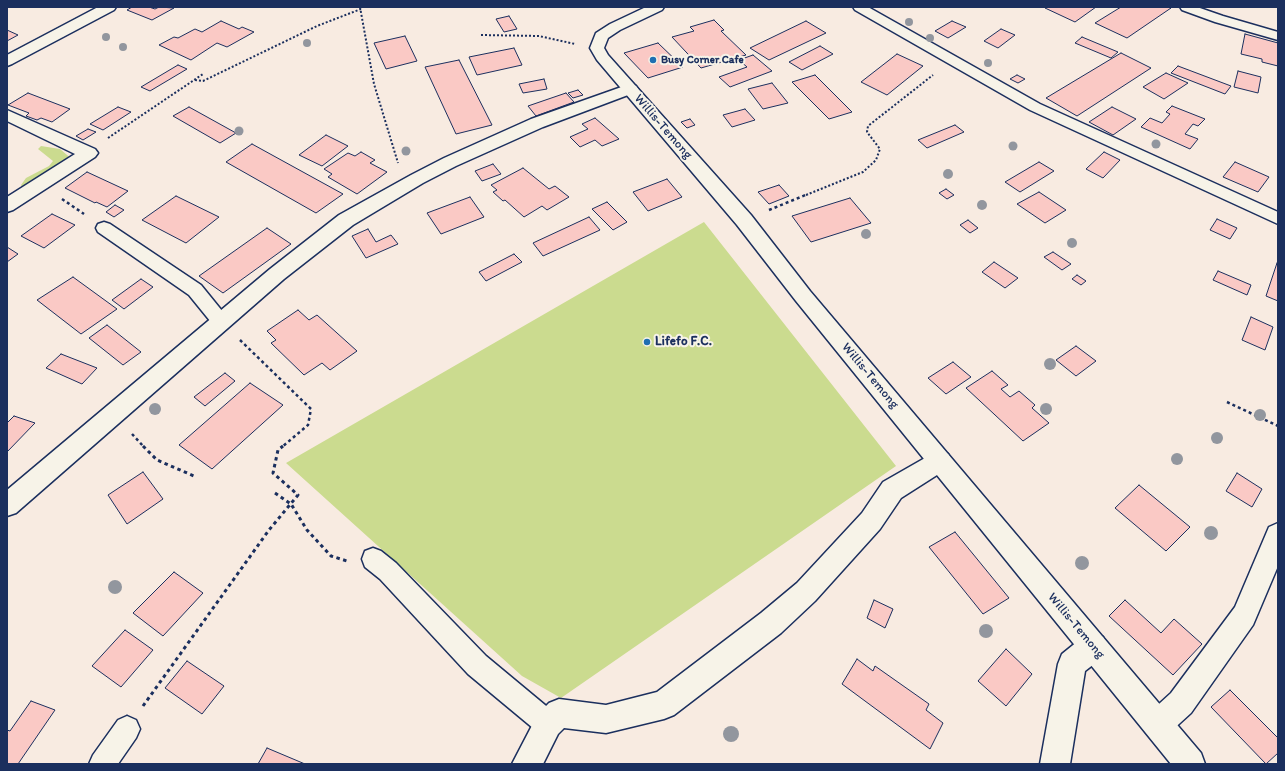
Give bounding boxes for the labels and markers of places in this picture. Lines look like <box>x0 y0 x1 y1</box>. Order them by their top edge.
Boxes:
place label: Busy Corner Cafe <box>661 53 744 67</box>
marker: Busy Corner Cafe <box>648 55 658 65</box>
place label: Lifefo F.C. <box>655 334 712 350</box>
marker: Lifefo F.C. <box>642 337 652 347</box>

